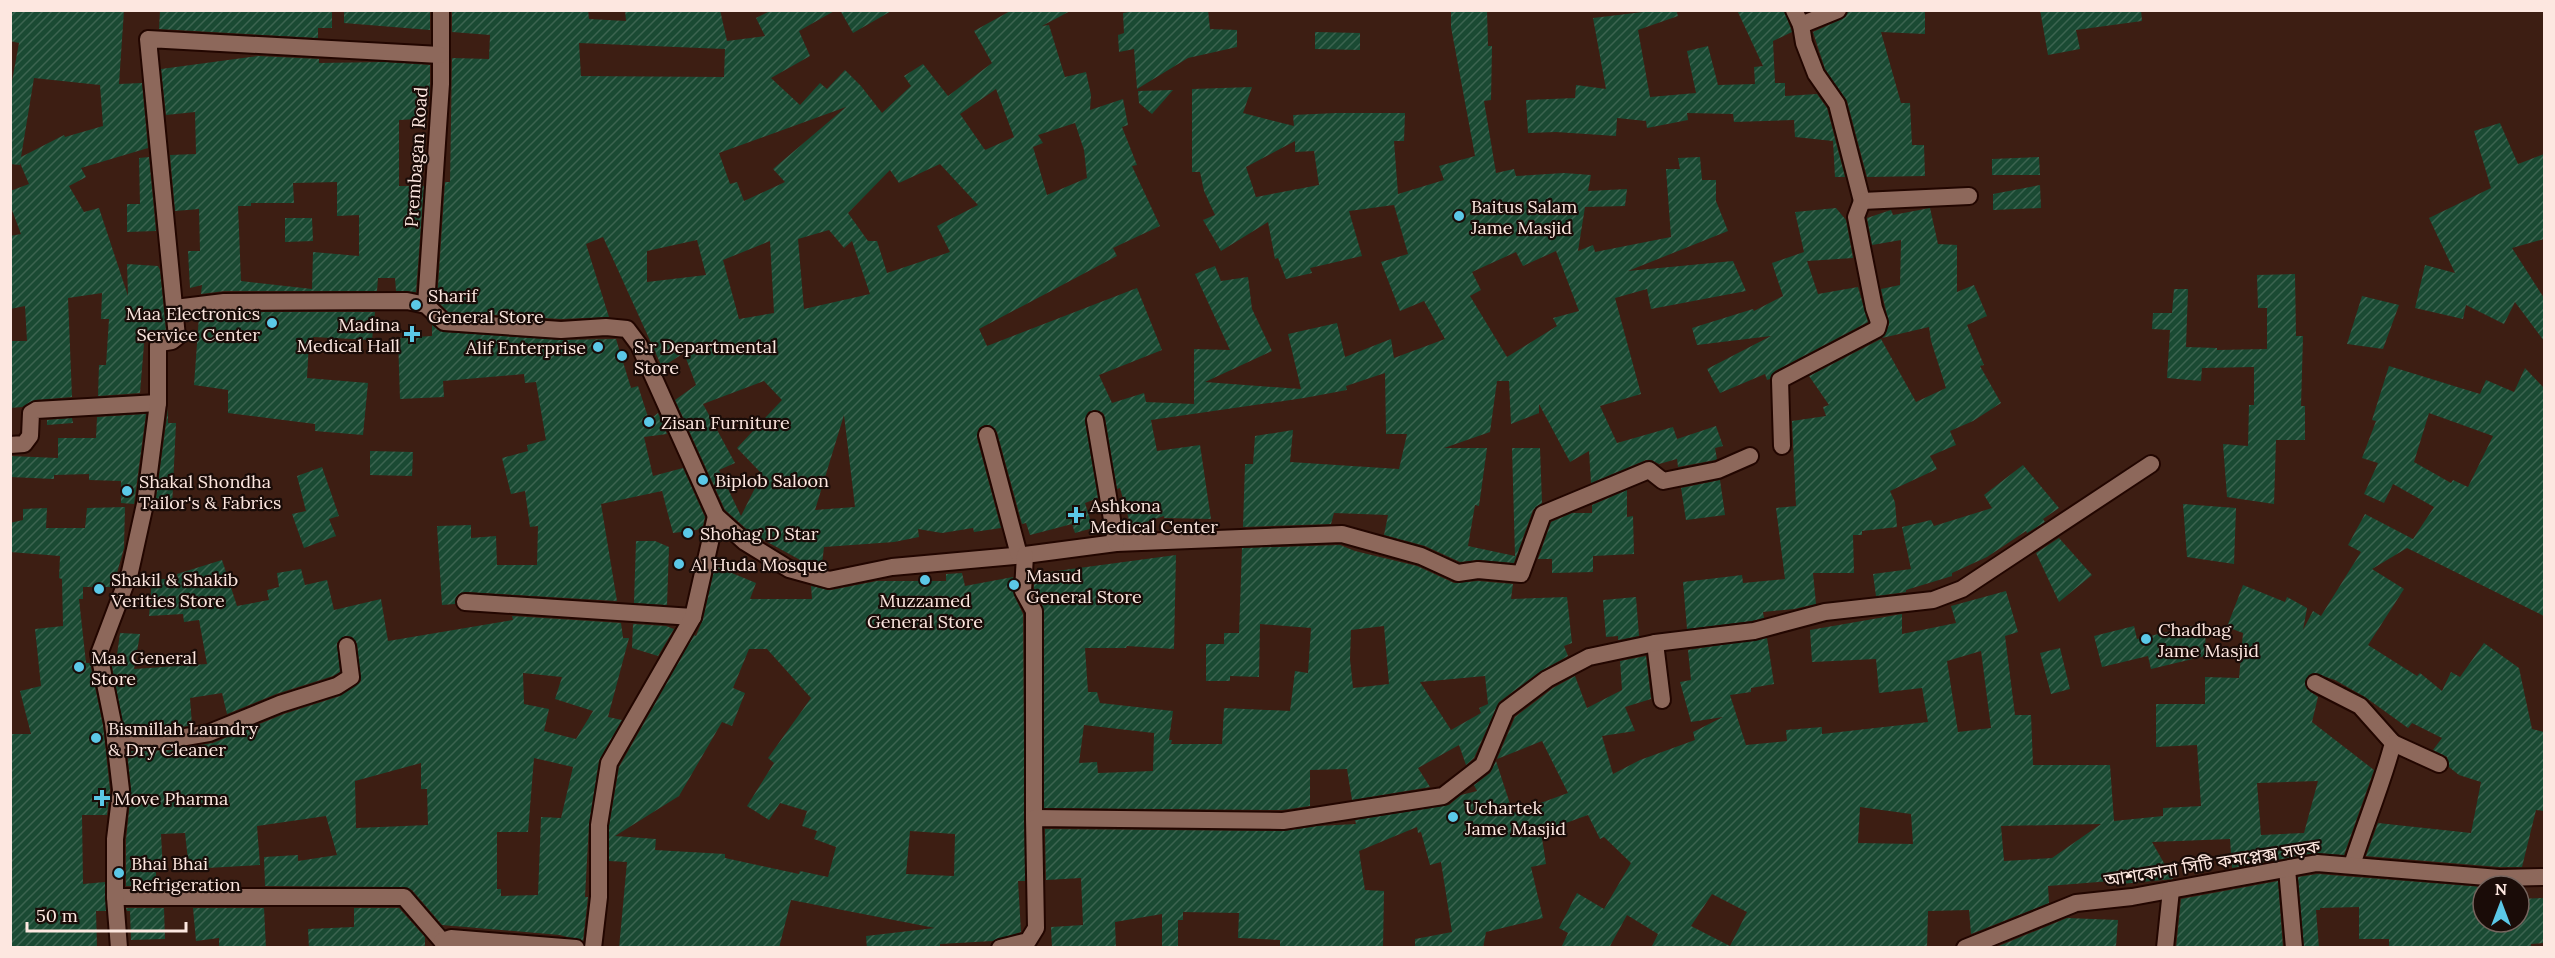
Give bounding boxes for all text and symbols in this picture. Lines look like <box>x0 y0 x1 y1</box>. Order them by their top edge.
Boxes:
street label: Prembagan Road <box>400 86 432 228</box>
place label: Baitus Salam Jame Masjid <box>1470 195 1577 239</box>
marker: Baitus Salam Jame Masjid <box>1452 209 1466 223</box>
place label: Sharif General Store <box>428 284 544 328</box>
marker: Sharif General Store <box>409 298 423 312</box>
place label: Maa Electronics Service Center <box>126 302 260 346</box>
place label: Madina Medical Hall <box>297 313 400 357</box>
marker: Maa Electronics Service Center <box>265 316 279 330</box>
marker: Madina Medical Hall <box>405 327 419 341</box>
place label: S.r Departmental Store <box>634 335 777 379</box>
place label: Alif Enterprise <box>465 336 586 359</box>
marker: Alif Enterprise <box>591 340 605 354</box>
marker: S.r Departmental Store <box>615 349 629 363</box>
place label: Zisan Furniture <box>661 411 790 434</box>
marker: Zisan Furniture <box>642 415 656 429</box>
place label: Biplob Saloon <box>715 469 829 492</box>
place label: Shakal Shondha Tailor's & Fabrics <box>139 470 281 514</box>
marker: Biplob Saloon <box>696 473 710 487</box>
marker: Shakal Shondha Tailor's & Fabrics <box>120 484 134 498</box>
place label: Ashkona Medical Center <box>1089 494 1218 538</box>
marker: Ashkona Medical Center <box>1067 506 1085 524</box>
place label: Shohag D Star <box>700 522 819 545</box>
marker: Shohag D Star <box>681 526 695 540</box>
place label: Al Huda Mosque <box>690 553 828 576</box>
marker: Al Huda Mosque <box>672 557 686 571</box>
place label: Masud General Store <box>1026 564 1142 608</box>
place label: Shakil & Shakib Verities Store <box>110 568 238 612</box>
marker: Muzzamed General Store <box>918 573 932 587</box>
marker: Masud General Store <box>1007 578 1021 592</box>
marker: Shakil & Shakib Verities Store <box>92 582 106 596</box>
place label: Muzzamed General Store <box>867 589 983 633</box>
place label: Chadbag Jame Masjid <box>2157 618 2259 662</box>
marker: Chadbag Jame Masjid <box>2139 632 2153 646</box>
place label: Maa General Store <box>91 646 197 690</box>
marker: Maa General Store <box>72 660 86 674</box>
place label: Bismillah Laundry & Dry Cleaner <box>108 717 259 761</box>
marker: Bismillah Laundry & Dry Cleaner <box>89 731 103 745</box>
place label: Move Pharma <box>114 787 228 810</box>
marker: Move Pharma <box>95 791 109 805</box>
place label: Uchartek Jame Masjid <box>1464 796 1566 840</box>
marker: Uchartek Jame Masjid <box>1446 810 1460 824</box>
street label: আশকোনা সিটি কমপ্লেক্স সড়ক <box>2101 834 2322 892</box>
place label: Bhai Bhai Refrigeration <box>131 852 241 896</box>
marker: Bhai Bhai Refrigeration <box>112 866 126 880</box>
north arrow <box>2471 874 2531 934</box>
text: N <box>2495 879 2507 899</box>
scale bar <box>27 895 186 933</box>
text: 50 m <box>36 904 78 927</box>

